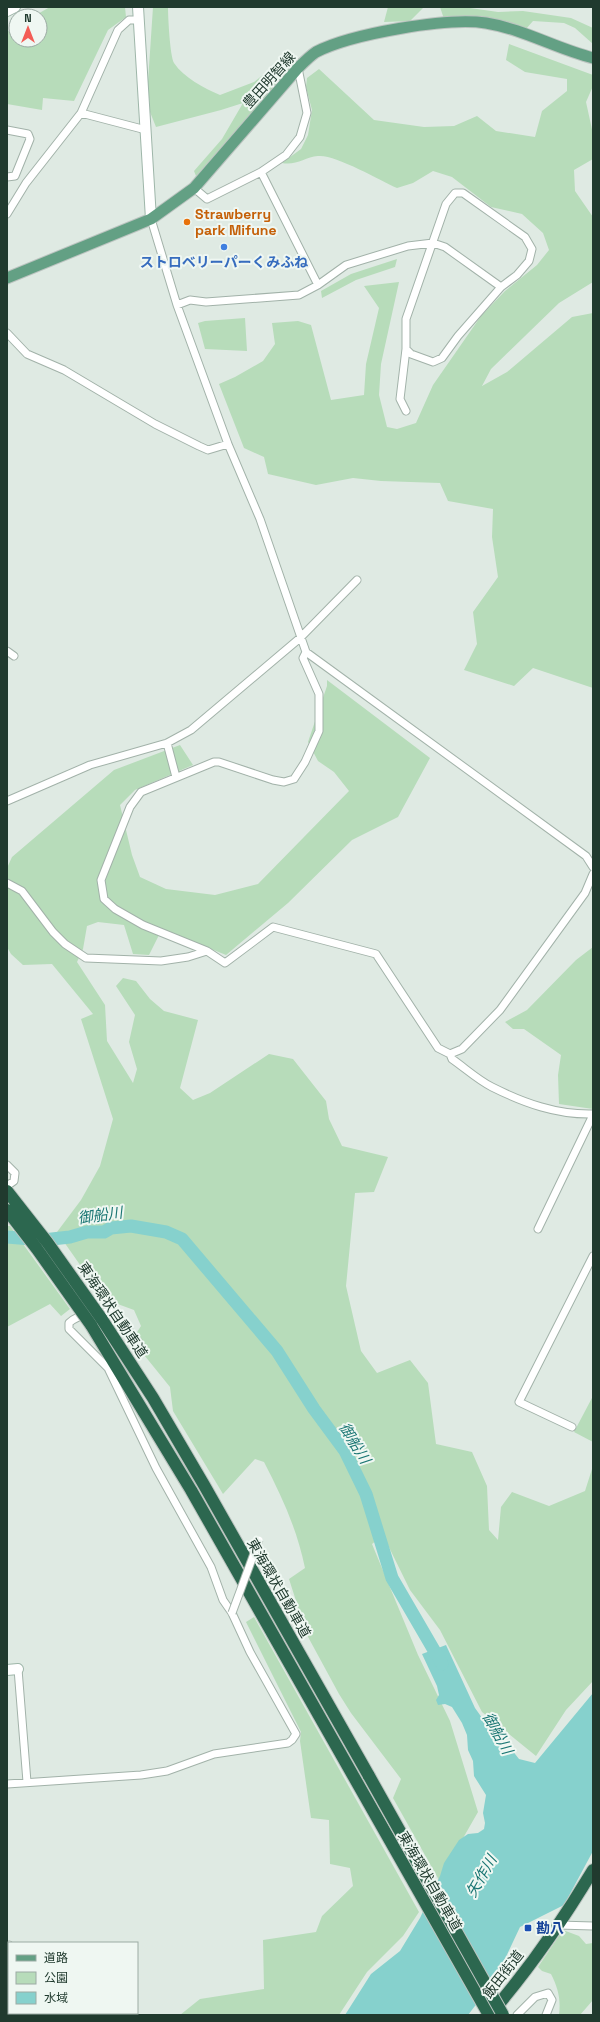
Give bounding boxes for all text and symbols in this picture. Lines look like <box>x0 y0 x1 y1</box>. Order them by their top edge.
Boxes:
north arrow <box>8 8 48 48</box>
text: N <box>24 11 32 25</box>
street label: 豊田明智線 <box>239 48 299 112</box>
place label: Strawberry park Mifune <box>195 205 277 239</box>
marker: Strawberry park Mifune <box>182 217 192 227</box>
marker: ストロベリーパーくみふね <box>219 242 229 252</box>
place label: ストロベリーパーくみふね <box>140 253 308 271</box>
water label: 御船川 <box>76 1202 126 1228</box>
street label: 東海環状自動車道 <box>74 1259 152 1361</box>
water label: 御船川 <box>335 1419 376 1469</box>
street label: 東海環状自動車道 <box>243 1535 315 1641</box>
water label: 御船川 <box>479 1709 518 1759</box>
street label: 東海環状自動車道 <box>394 1828 466 1934</box>
water label: 矢作川 <box>462 1850 501 1900</box>
place label: 勘八 <box>536 1919 564 1937</box>
marker: 勘八 <box>523 1923 533 1933</box>
legend <box>8 1942 138 2014</box>
street label: 飯田街道 <box>479 1946 527 2002</box>
text: 道路 <box>44 1950 68 1966</box>
text: 公園 <box>44 1970 68 1986</box>
text: 水域 <box>44 1990 68 2006</box>

